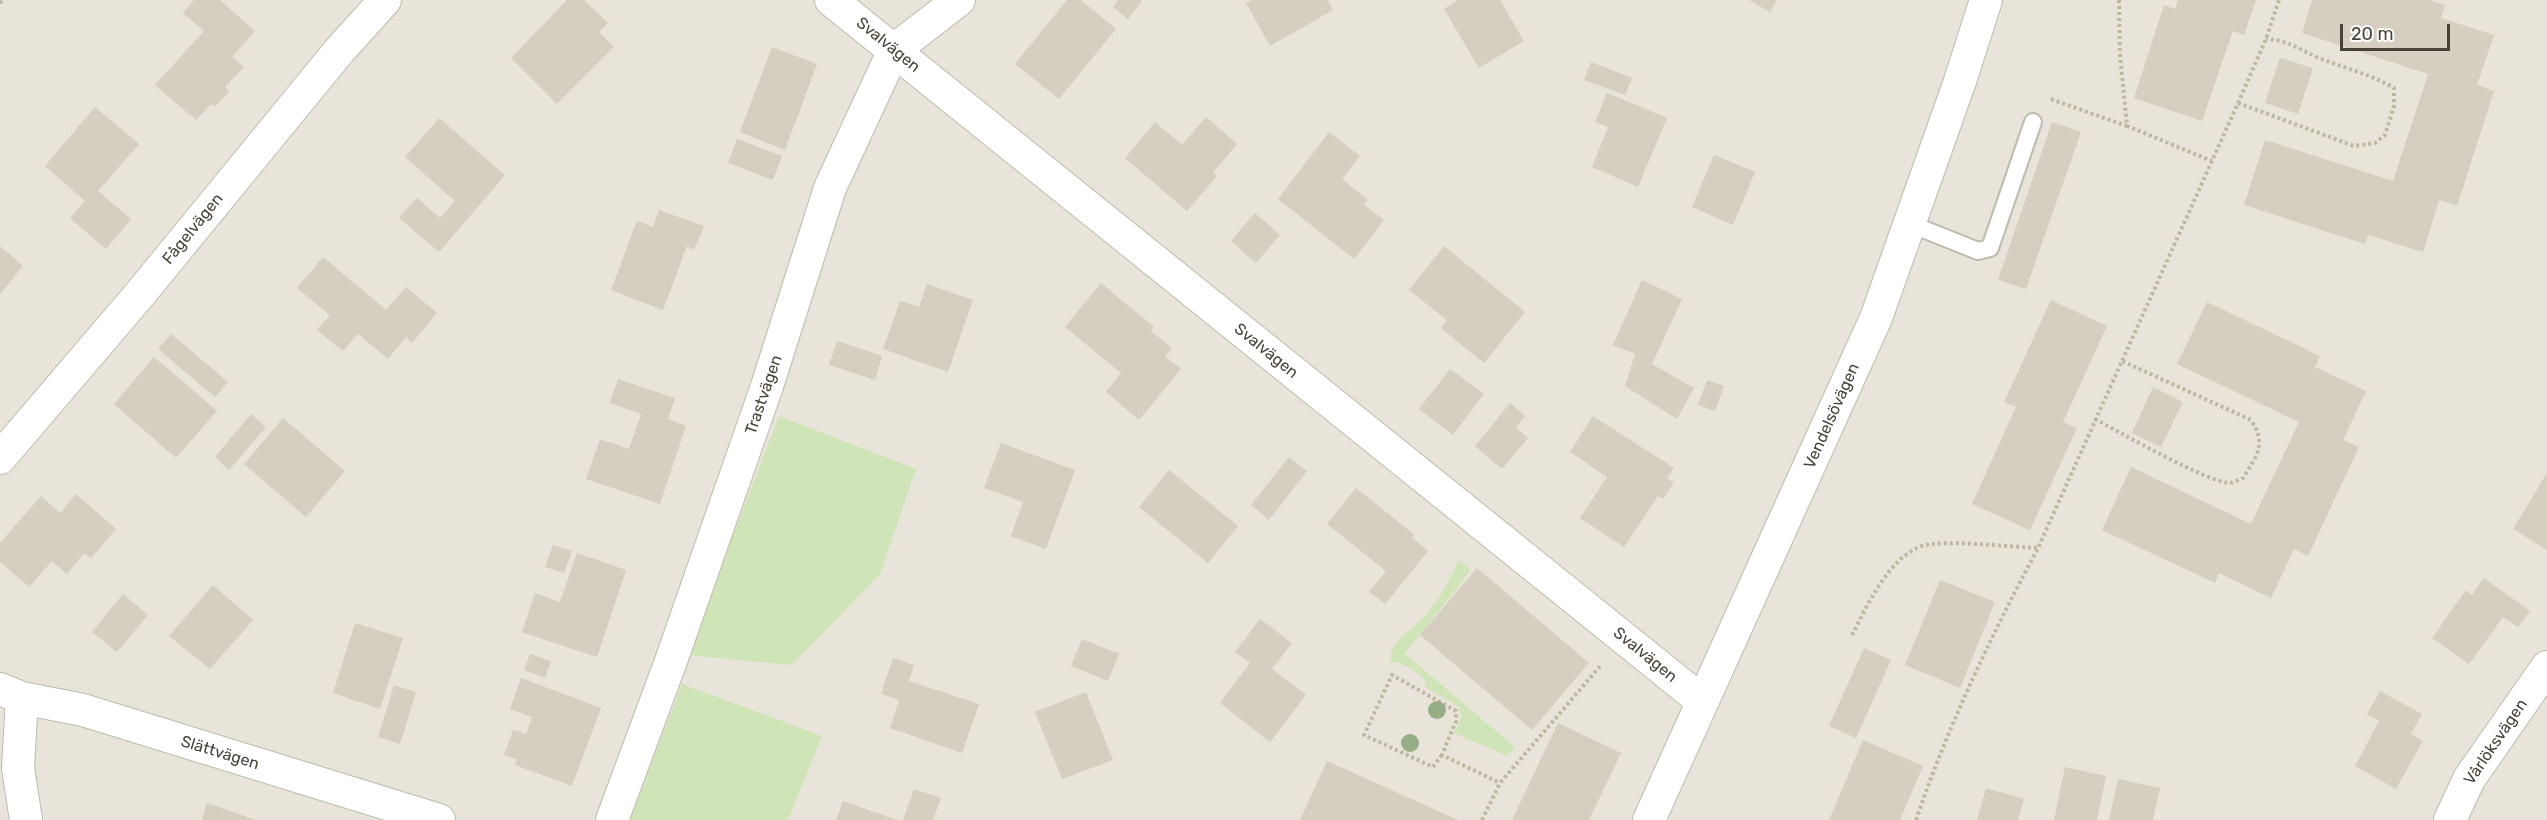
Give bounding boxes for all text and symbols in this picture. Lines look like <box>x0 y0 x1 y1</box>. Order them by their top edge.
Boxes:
scale bar <box>2343 12 2452 50</box>
street label: Svalvägen <box>852 13 924 77</box>
text: 20 m <box>2351 23 2393 45</box>
street label: Fågelvägen <box>159 190 227 268</box>
street label: Svalvägen <box>1230 319 1302 383</box>
street label: Trastvägen <box>741 353 787 437</box>
street label: Vendelsövägen <box>1800 360 1864 472</box>
street label: Svalvägen <box>1609 623 1681 687</box>
street label: Vårlöksvägen <box>2460 696 2532 788</box>
street label: Slättvägen <box>179 732 261 774</box>

